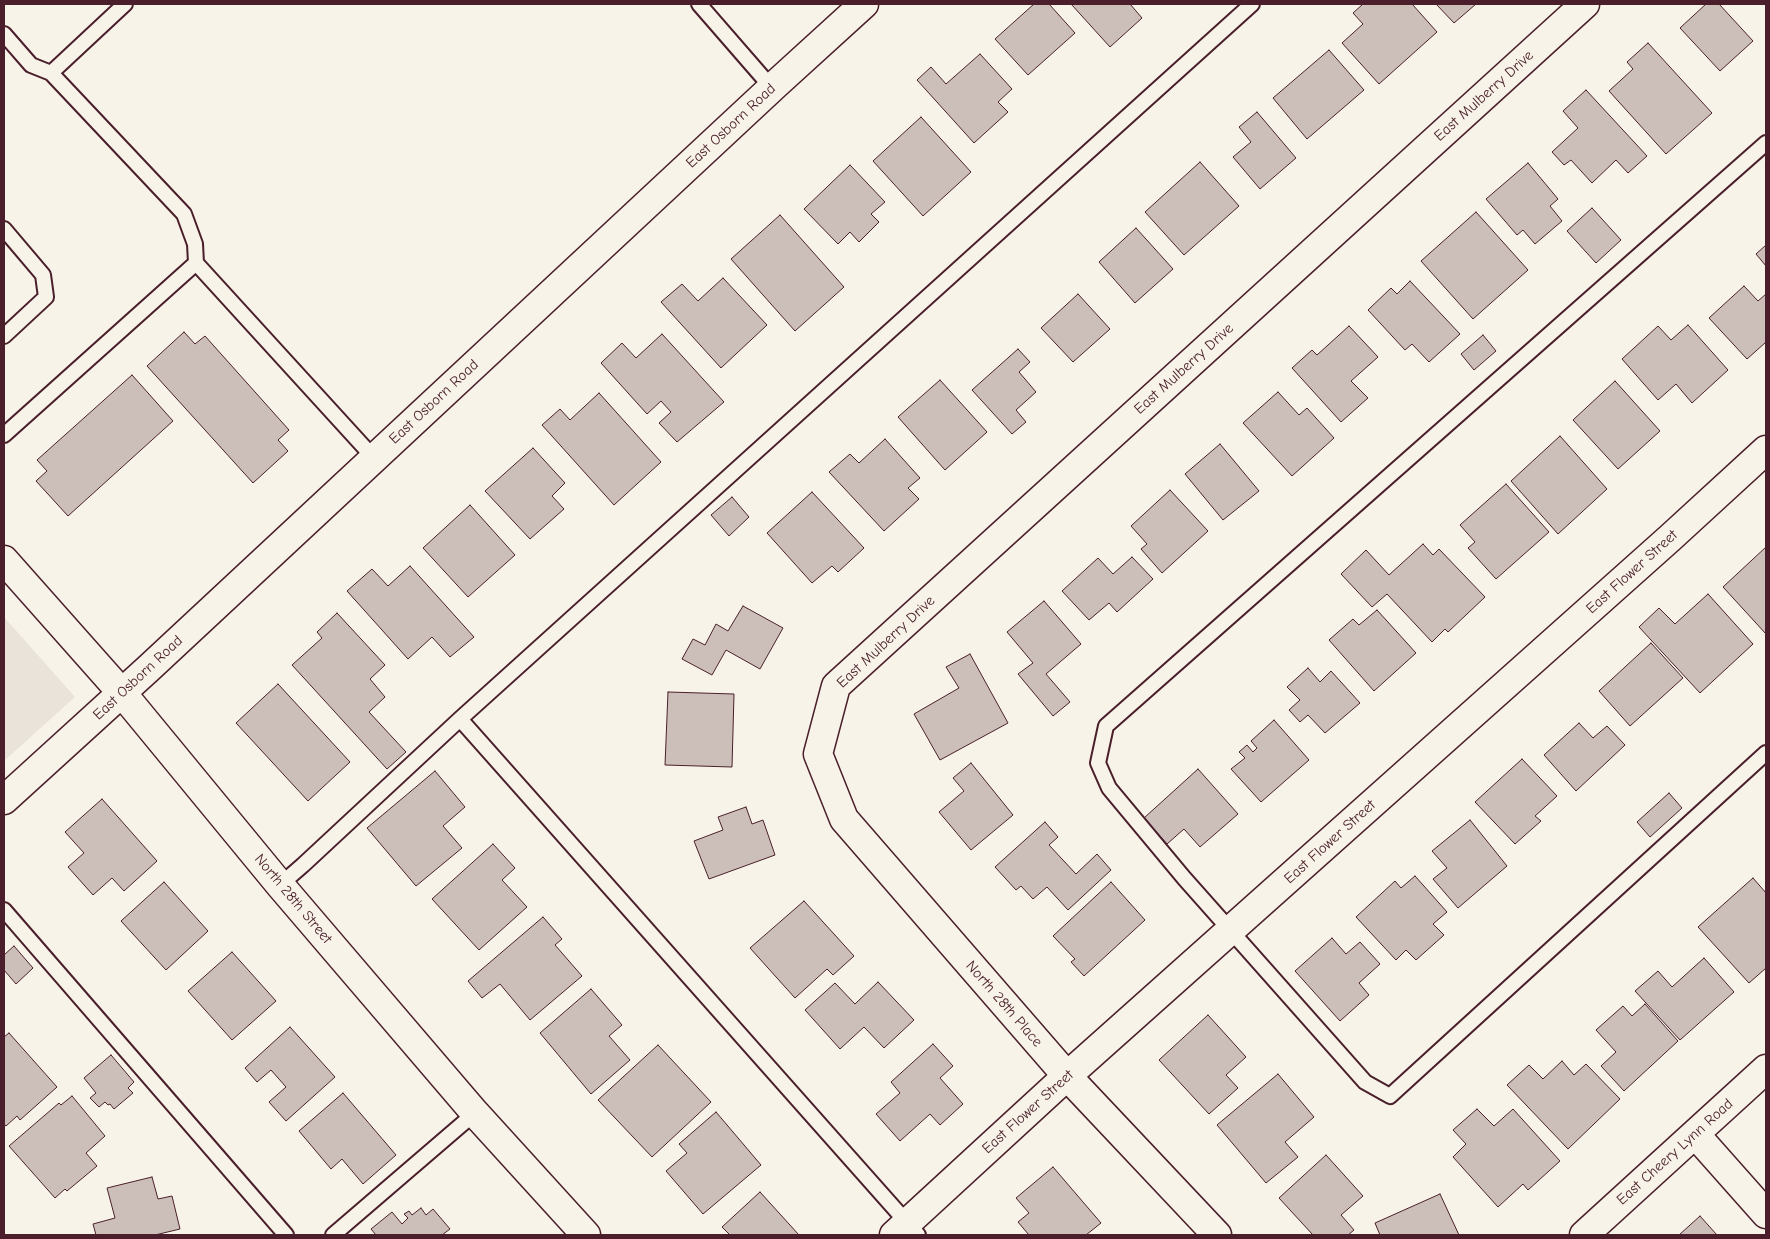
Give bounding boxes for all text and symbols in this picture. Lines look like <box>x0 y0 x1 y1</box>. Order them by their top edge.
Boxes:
street label: East Mulberry Drive <box>1431 47 1537 145</box>
street label: East Osborn Road <box>683 80 779 172</box>
street label: East Mulberry Drive <box>1131 320 1237 418</box>
street label: East Osborn Road <box>386 356 482 448</box>
street label: East Flower Street <box>1583 526 1681 618</box>
street label: East Mulberry Drive <box>833 592 939 692</box>
street label: East Osborn Road <box>90 632 186 724</box>
street label: East Flower Street <box>1281 796 1379 888</box>
street label: North 28th Street <box>250 850 336 948</box>
street label: North 28th Place <box>962 957 1046 1051</box>
street label: East Flower Street <box>979 1066 1077 1158</box>
street label: East Cheery Lynn Road <box>1613 1095 1737 1209</box>

